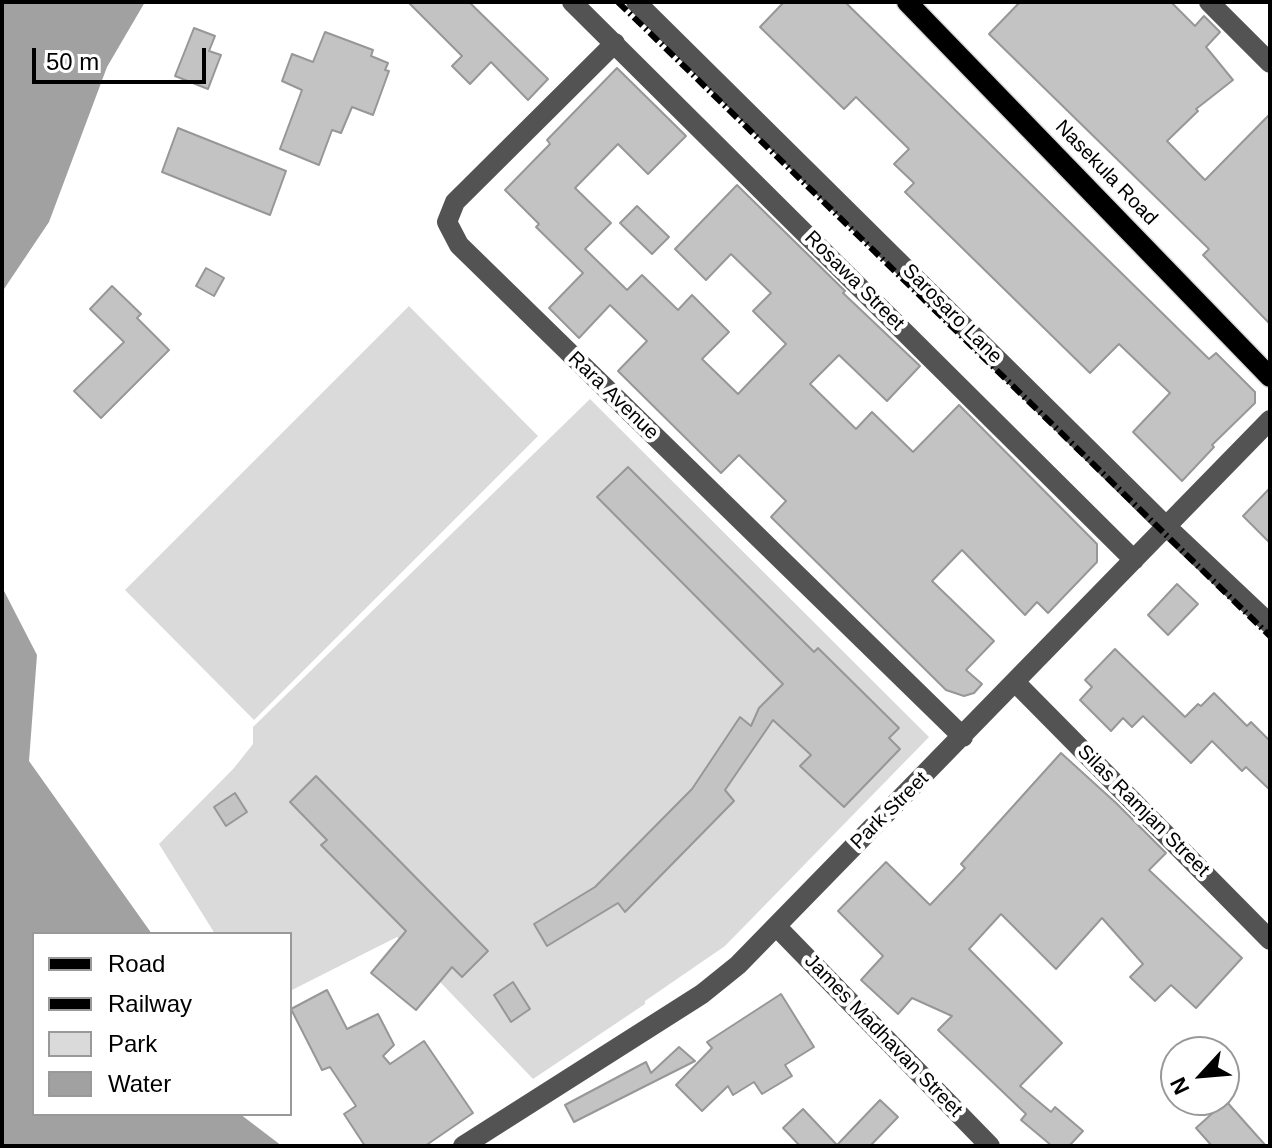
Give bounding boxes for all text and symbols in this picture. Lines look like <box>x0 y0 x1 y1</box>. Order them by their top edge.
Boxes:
scale bar <box>36 32 210 82</box>
text: 50 m <box>46 48 99 75</box>
street label: Nasekula Road <box>1050 115 1162 231</box>
street label: Rosawa Street <box>799 226 909 336</box>
street label: Sarosaro Lane <box>897 259 1007 369</box>
street label: Rara Avenue <box>563 347 663 445</box>
street label: Silas Ramjan Street <box>1072 740 1214 882</box>
street label: Park Street <box>846 767 934 855</box>
legend <box>32 932 292 1116</box>
text: Road <box>108 950 165 977</box>
street label: James Madhavan Street <box>799 950 967 1122</box>
text: Railway <box>108 990 192 1017</box>
text: Park <box>108 1030 157 1057</box>
north arrow <box>1160 1036 1240 1116</box>
text: Water <box>108 1070 171 1097</box>
text: N <box>1165 1073 1194 1098</box>

